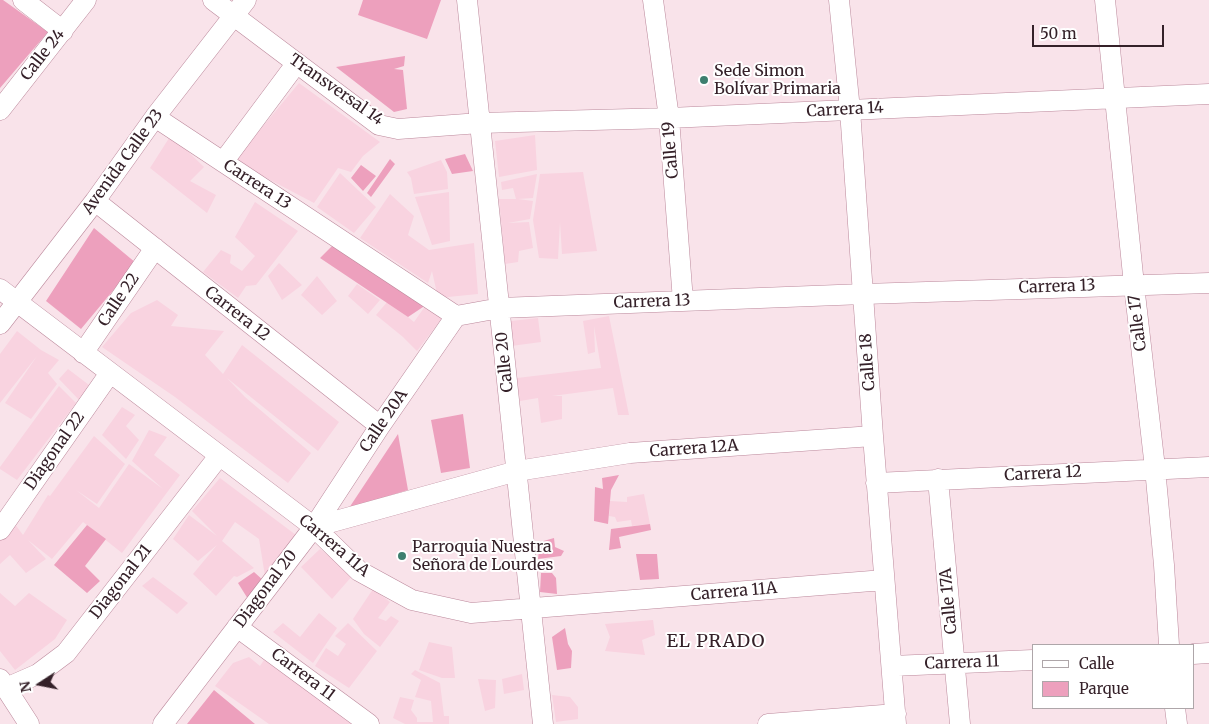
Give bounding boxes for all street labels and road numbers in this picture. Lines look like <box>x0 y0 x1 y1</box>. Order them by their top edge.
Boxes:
street label: Calle 24 <box>17 25 69 85</box>
street label: Transversal 14 <box>285 50 387 130</box>
street label: Carrera 14 <box>806 98 884 122</box>
street label: Avenida Calle 23 <box>79 106 167 218</box>
street label: Calle 19 <box>659 121 683 179</box>
street label: Carrera 13 <box>220 156 294 214</box>
street label: Calle 22 <box>94 270 144 330</box>
street label: Carrera 13 <box>1018 276 1096 298</box>
street label: Carrera 12 <box>201 283 273 345</box>
street label: Carrera 13 <box>613 291 691 313</box>
street label: Calle 17 <box>1125 294 1151 352</box>
street label: Calle 20 <box>492 331 518 393</box>
street label: Calle 18 <box>856 333 880 391</box>
street label: Calle 20A <box>356 386 412 456</box>
street label: Diagonal 22 <box>21 408 89 494</box>
street label: Carrera 12A <box>649 436 739 462</box>
street label: Carrera 12 <box>1004 462 1082 486</box>
street label: Carrera 11A <box>295 511 373 581</box>
street label: Diagonal 21 <box>86 541 156 623</box>
street label: Diagonal 20 <box>231 546 301 632</box>
street label: Calle 17A <box>937 567 961 635</box>
street label: Carrera 11A <box>690 579 778 605</box>
street label: Carrera 11 <box>267 645 339 705</box>
street label: Carrera 11 <box>924 652 1000 674</box>

